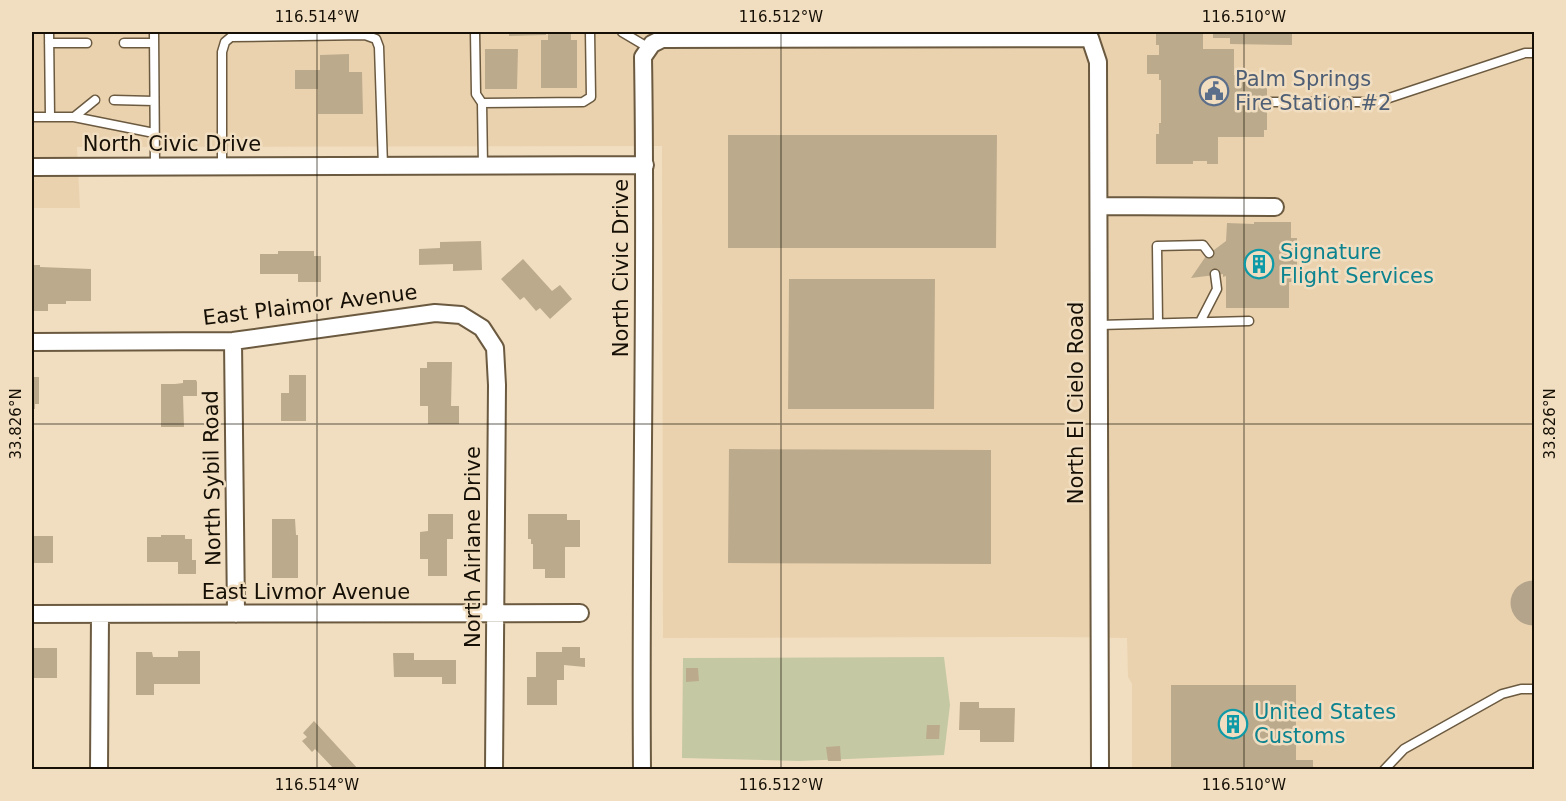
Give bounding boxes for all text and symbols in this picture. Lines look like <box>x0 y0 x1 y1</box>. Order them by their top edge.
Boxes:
text: 116.514°W <box>275 8 359 26</box>
text: 116.512°W <box>739 8 823 26</box>
text: 116.510°W <box>1202 8 1286 26</box>
place label: Palm Springs Fire Station #2 <box>1235 67 1391 115</box>
public building icon: Palm Springs Fire Station #2 <box>1198 75 1230 107</box>
street label: North Civic Drive <box>83 132 261 156</box>
street label: North Civic Drive <box>609 179 633 357</box>
place label: Signature Flight Services <box>1280 240 1434 288</box>
building icon: Signature Flight Services <box>1243 248 1275 280</box>
street label: East Plaimor Avenue <box>201 280 419 330</box>
street label: North El Cielo Road <box>1064 302 1088 504</box>
text: 33.826°N <box>7 388 25 460</box>
text: 33.826°N <box>1541 388 1559 460</box>
street label: North Sybil Road <box>198 390 226 566</box>
street label: North Airlane Drive <box>461 446 485 648</box>
street label: East Livmor Avenue <box>202 580 410 604</box>
place label: United States Customs <box>1254 700 1396 748</box>
building icon: United States Customs <box>1217 708 1249 740</box>
text: 116.514°W <box>275 776 359 794</box>
text: 116.512°W <box>739 776 823 794</box>
text: 116.510°W <box>1202 776 1286 794</box>

